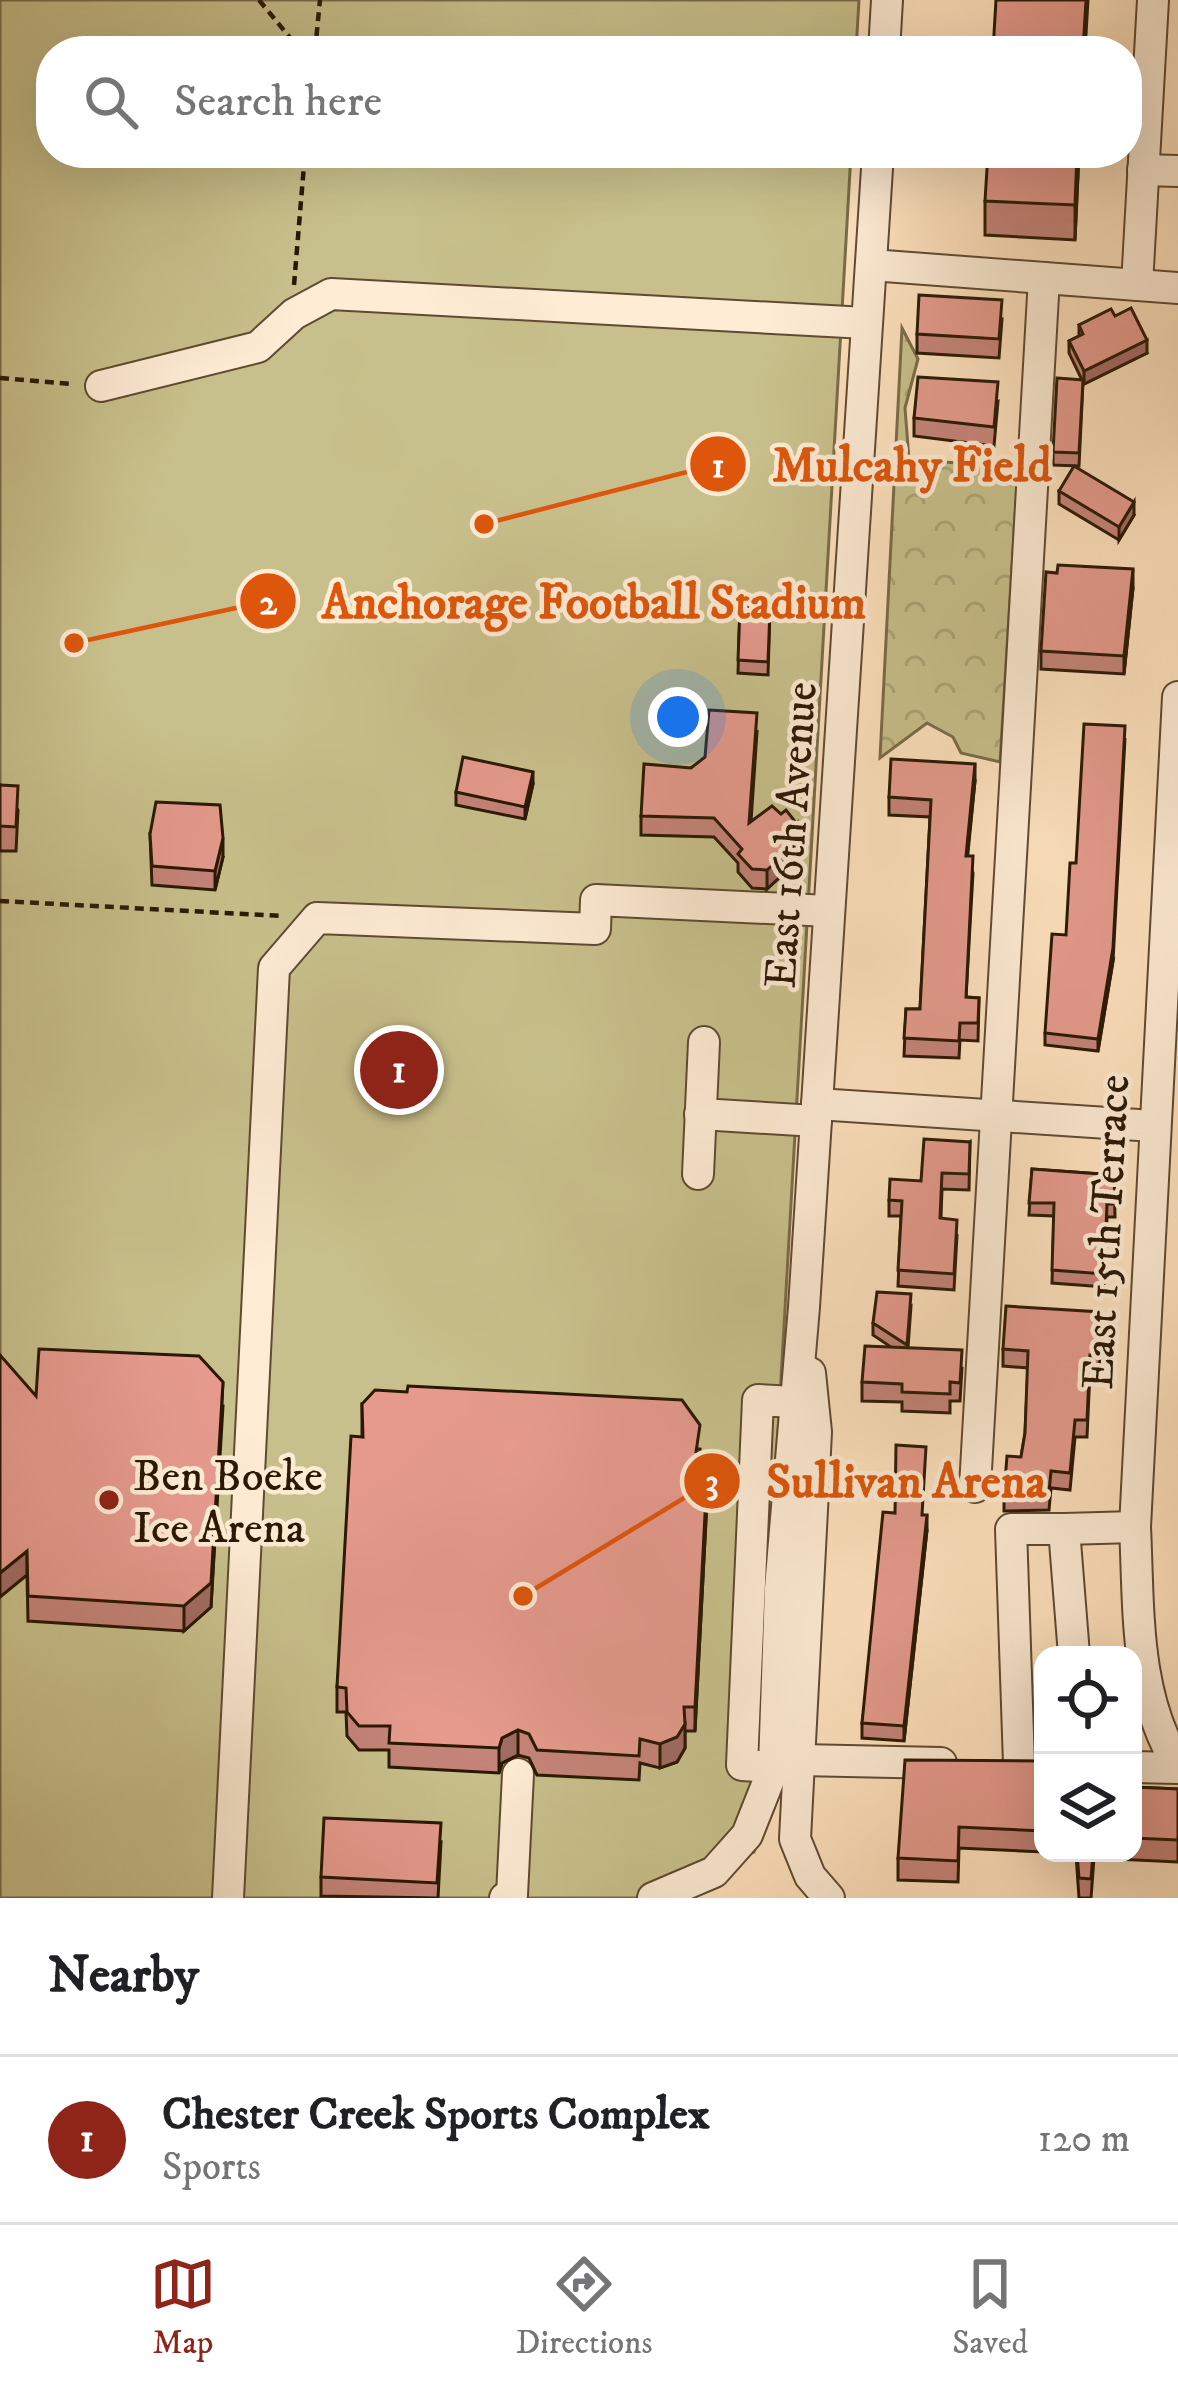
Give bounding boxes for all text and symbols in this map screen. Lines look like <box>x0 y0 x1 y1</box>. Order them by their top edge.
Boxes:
search box <box>36 36 1142 168</box>
icon: search <box>78 69 144 135</box>
text: Search here <box>174 74 382 130</box>
callout: Mulcahy Field <box>688 422 1076 506</box>
text: Mulcahy Field <box>772 437 1053 497</box>
text: 1 <box>711 444 725 489</box>
callout: Anchorage Football Stadium <box>238 559 890 643</box>
text: Anchorage Football Stadium <box>321 574 866 634</box>
text: 2 <box>259 581 277 626</box>
street label: East 16th Avenue <box>753 680 831 990</box>
your location <box>648 687 708 747</box>
pin: 1 <box>360 1025 438 1115</box>
street label: East 15th Terrace <box>1071 1073 1143 1391</box>
callout: Sullivan Arena <box>682 1439 1070 1523</box>
place label: Ben Boeke Ice Arena <box>133 1449 323 1557</box>
text: Sullivan Arena <box>766 1453 1047 1513</box>
text: 3 <box>705 1460 719 1505</box>
marker: Ben Boeke Ice Arena <box>96 1487 122 1513</box>
map controls <box>1034 1646 1142 1862</box>
button: locate <box>1034 1646 1142 1754</box>
button: layers <box>1034 1754 1142 1862</box>
text: Nearby <box>48 1944 199 2008</box>
text: Chester Creek Sports Complex <box>162 2087 710 2143</box>
text: 1 <box>80 2115 94 2164</box>
text: 120 m <box>1038 2115 1130 2164</box>
text: Sports <box>162 2143 261 2192</box>
tab: Map <box>150 2251 216 2364</box>
tab: Directions <box>516 2251 652 2364</box>
tab: Saved <box>952 2251 1028 2364</box>

